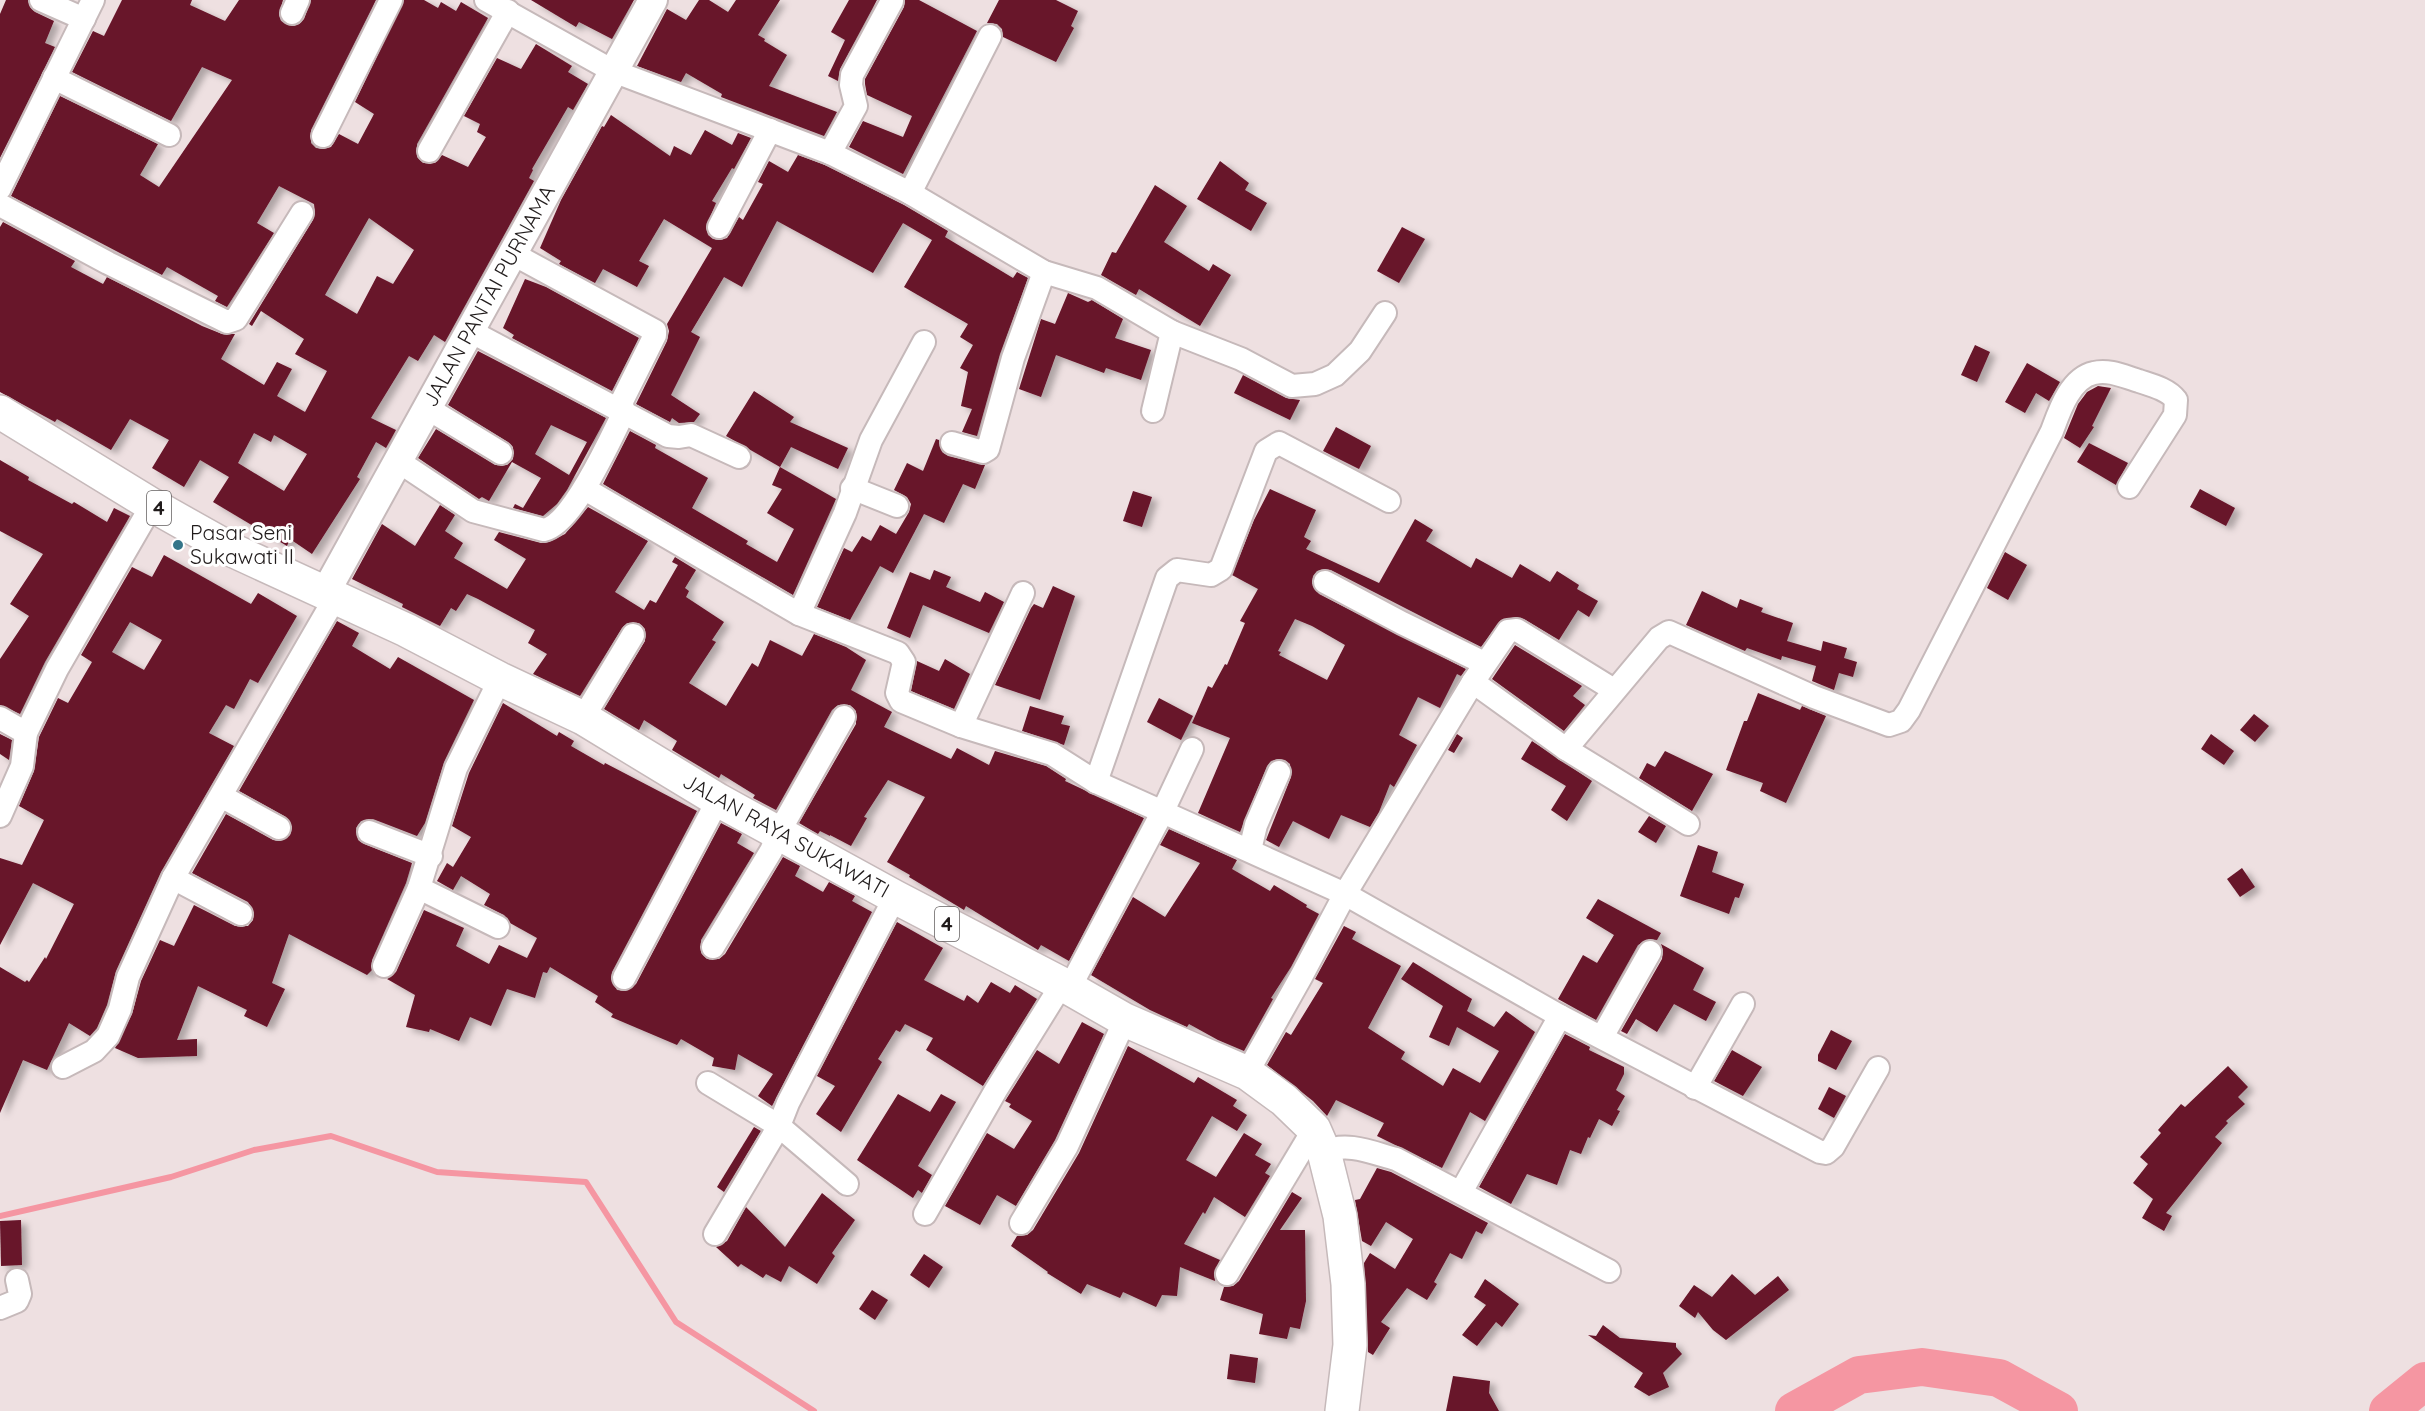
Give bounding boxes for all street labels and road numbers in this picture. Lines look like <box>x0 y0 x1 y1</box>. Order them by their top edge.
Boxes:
street label: JALAN PANTAI PURNAMA <box>416 180 560 411</box>
road number: 4 <box>147 491 171 525</box>
street label: JALAN RAYA SUKAWATI <box>679 767 894 903</box>
road number: 4 <box>935 907 959 941</box>

